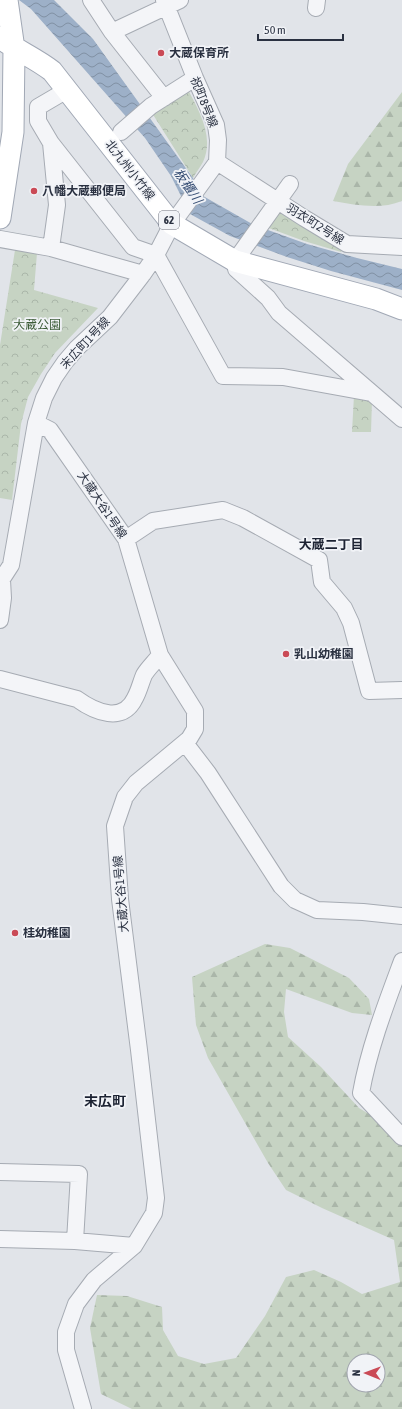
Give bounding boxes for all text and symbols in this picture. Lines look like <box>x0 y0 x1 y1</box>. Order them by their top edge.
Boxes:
scale bar <box>258 16 343 42</box>
text: 50 m <box>264 23 286 37</box>
place label: 大蔵保育所 <box>169 46 229 60</box>
marker: 大蔵保育所 <box>156 48 166 58</box>
street label: 祝町8号線 <box>187 75 221 129</box>
street label: 北九州小竹線 <box>102 137 158 203</box>
water label: 板櫃川 <box>171 166 206 208</box>
place label: 八幡大蔵郵便局 <box>42 184 126 198</box>
marker: 八幡大蔵郵便局 <box>29 186 39 196</box>
street label: 羽衣町2号線 <box>283 201 347 247</box>
road number: 62 <box>159 211 179 229</box>
street label: 末広町1号線 <box>57 314 113 372</box>
park label: 大蔵公園 <box>13 318 61 332</box>
street label: 大蔵大谷1号線 <box>74 469 130 541</box>
district label: 大蔵二丁目 <box>298 537 364 552</box>
place label: 乳山幼稚園 <box>294 647 354 661</box>
marker: 乳山幼稚園 <box>281 649 291 659</box>
street label: 大蔵大谷1号線 <box>111 855 131 933</box>
place label: 桂幼稚園 <box>23 926 71 940</box>
marker: 桂幼稚園 <box>10 928 20 938</box>
district label: 末広町 <box>84 1093 126 1109</box>
north arrow <box>346 1353 386 1393</box>
text: N <box>350 1369 362 1376</box>

